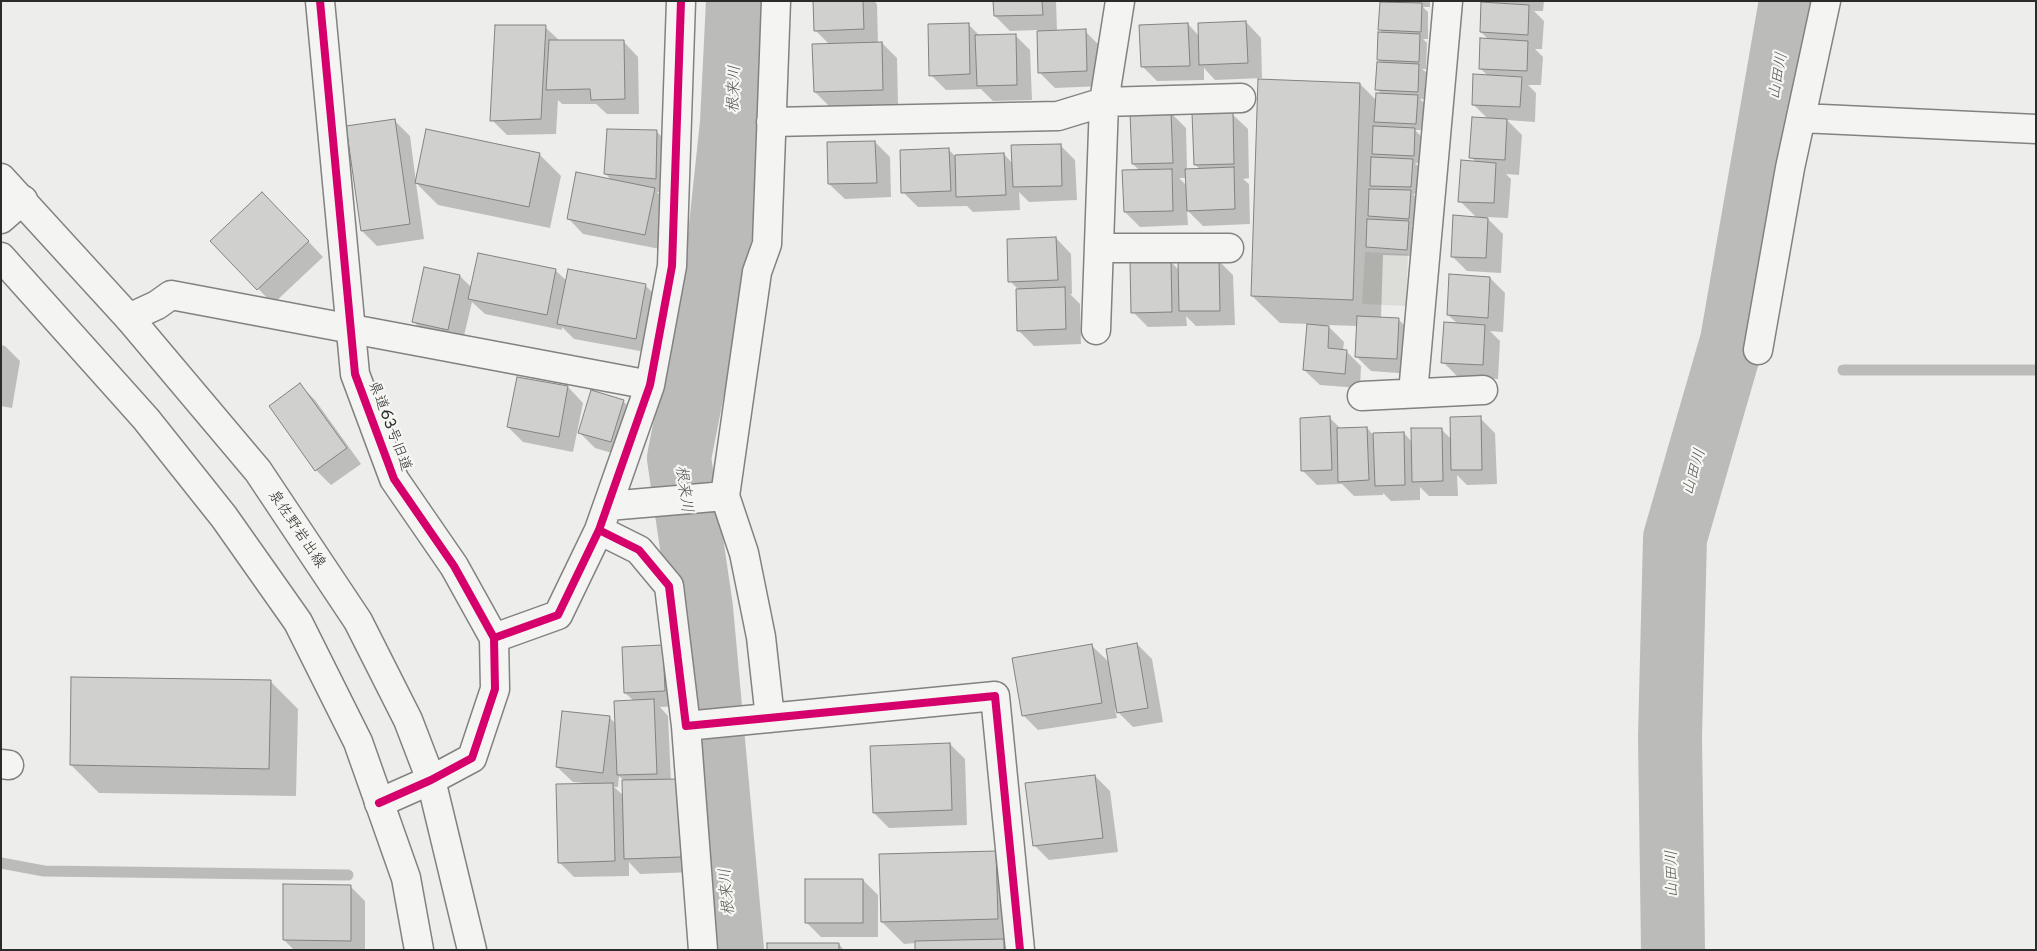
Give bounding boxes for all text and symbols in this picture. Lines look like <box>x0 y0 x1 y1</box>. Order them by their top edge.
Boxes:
water label: 山田川 <box>1764 51 1792 101</box>
water label: 根来川 <box>724 65 744 113</box>
street label: 県道63号旧道 <box>365 378 415 474</box>
water label: 山田川 <box>1678 446 1710 498</box>
water label: 根来川 <box>671 464 697 514</box>
street label: 泉佐野岩出線 <box>264 487 330 571</box>
water label: 山田川 <box>1662 850 1682 898</box>
water label: 根来川 <box>715 867 739 917</box>

